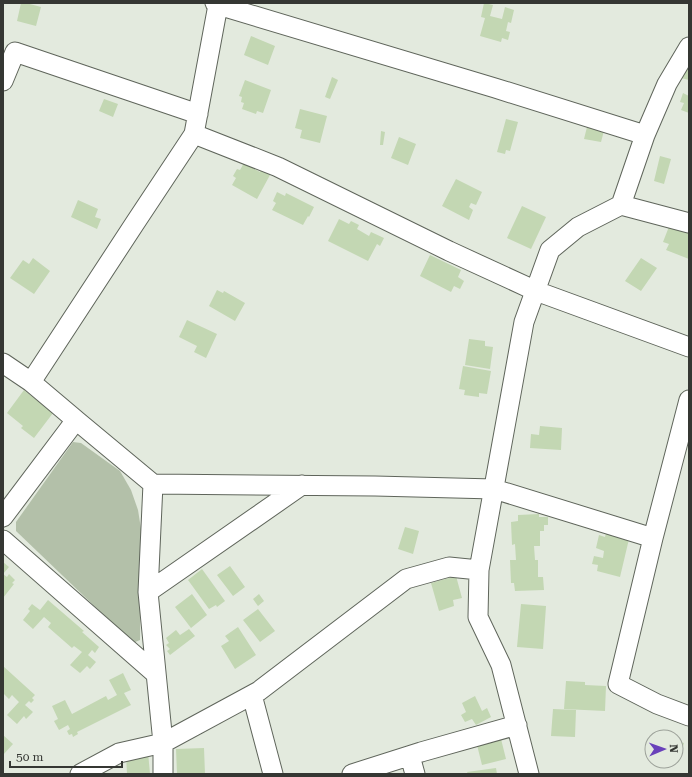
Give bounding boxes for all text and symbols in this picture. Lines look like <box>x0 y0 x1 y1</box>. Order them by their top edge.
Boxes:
north arrow <box>644 729 684 769</box>
scale bar <box>10 743 122 769</box>
text: N <box>667 744 680 754</box>
text: 50 m <box>16 750 43 764</box>

